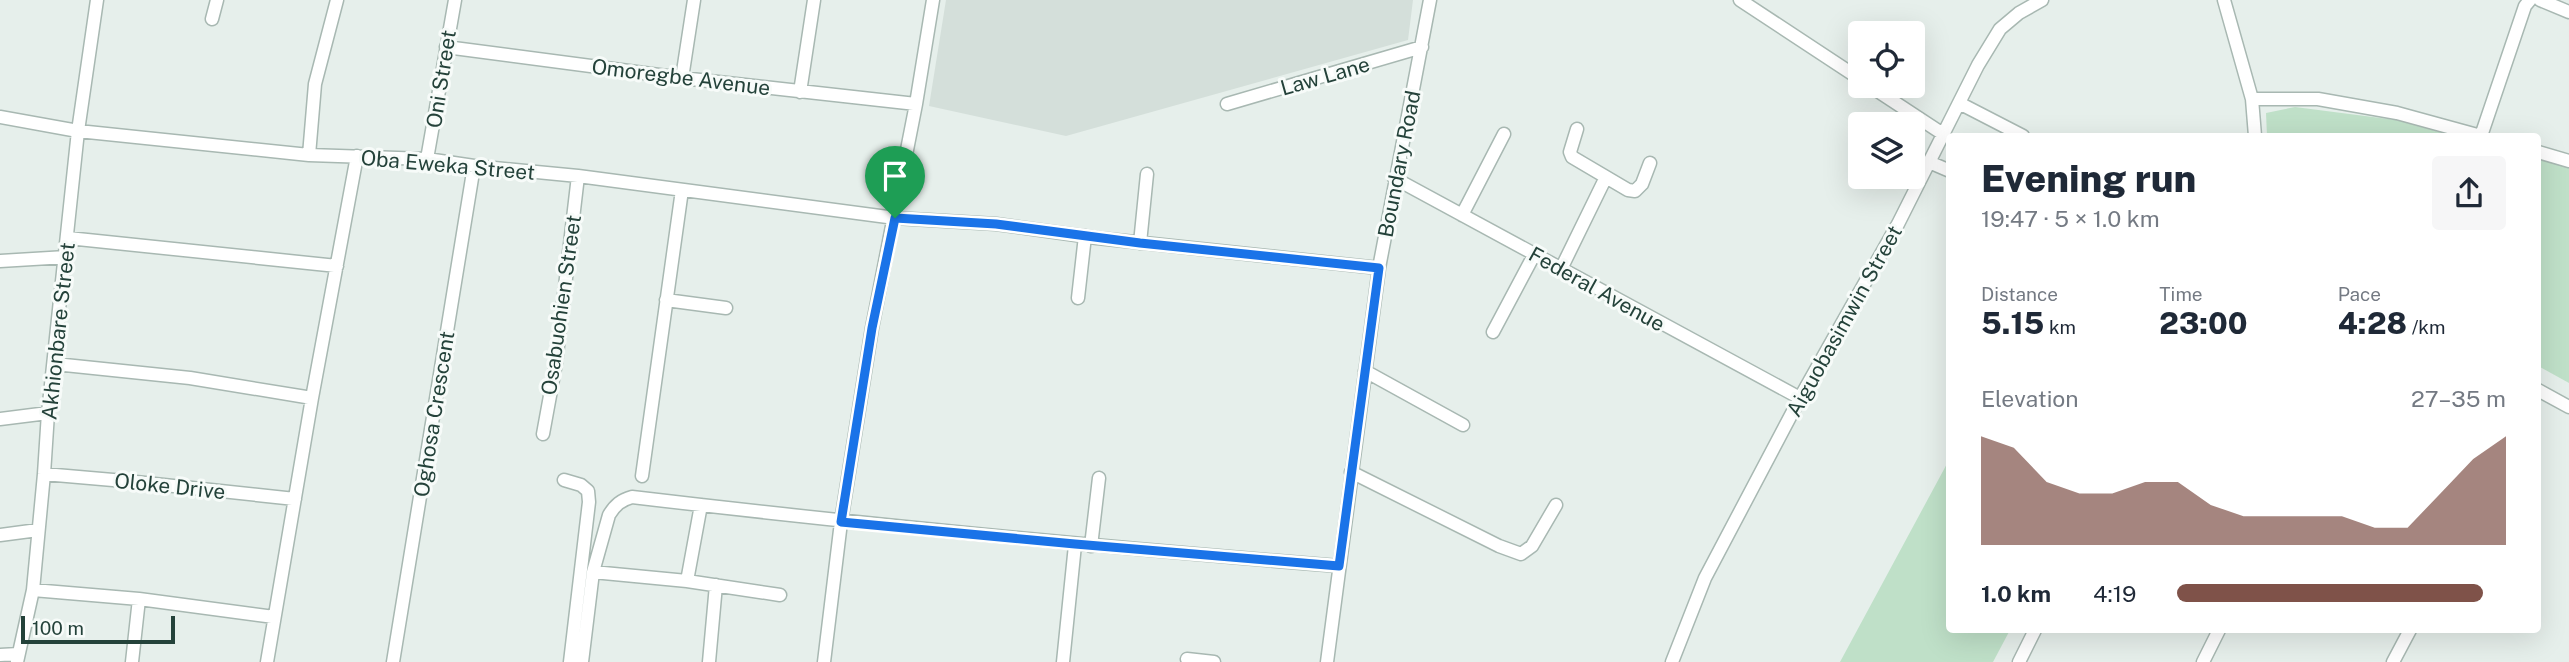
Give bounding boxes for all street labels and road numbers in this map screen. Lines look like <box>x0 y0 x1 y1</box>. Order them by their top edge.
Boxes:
street label: Oni Street <box>421 28 461 130</box>
street label: Law Lane <box>1277 51 1373 101</box>
street label: Omoregbe Avenue <box>590 54 772 100</box>
street label: Boundary Road <box>1373 88 1425 240</box>
street label: Oba Eweka Street <box>360 145 536 185</box>
street label: Osabuohien Street <box>536 213 586 397</box>
street label: Aiguobasimwin Street <box>1781 221 1907 421</box>
street label: Akhionbare Street <box>36 241 80 421</box>
street label: Federal Avenue <box>1525 241 1669 337</box>
street label: Oghosa Crescent <box>409 329 459 499</box>
street label: Oloke Drive <box>113 468 227 504</box>

